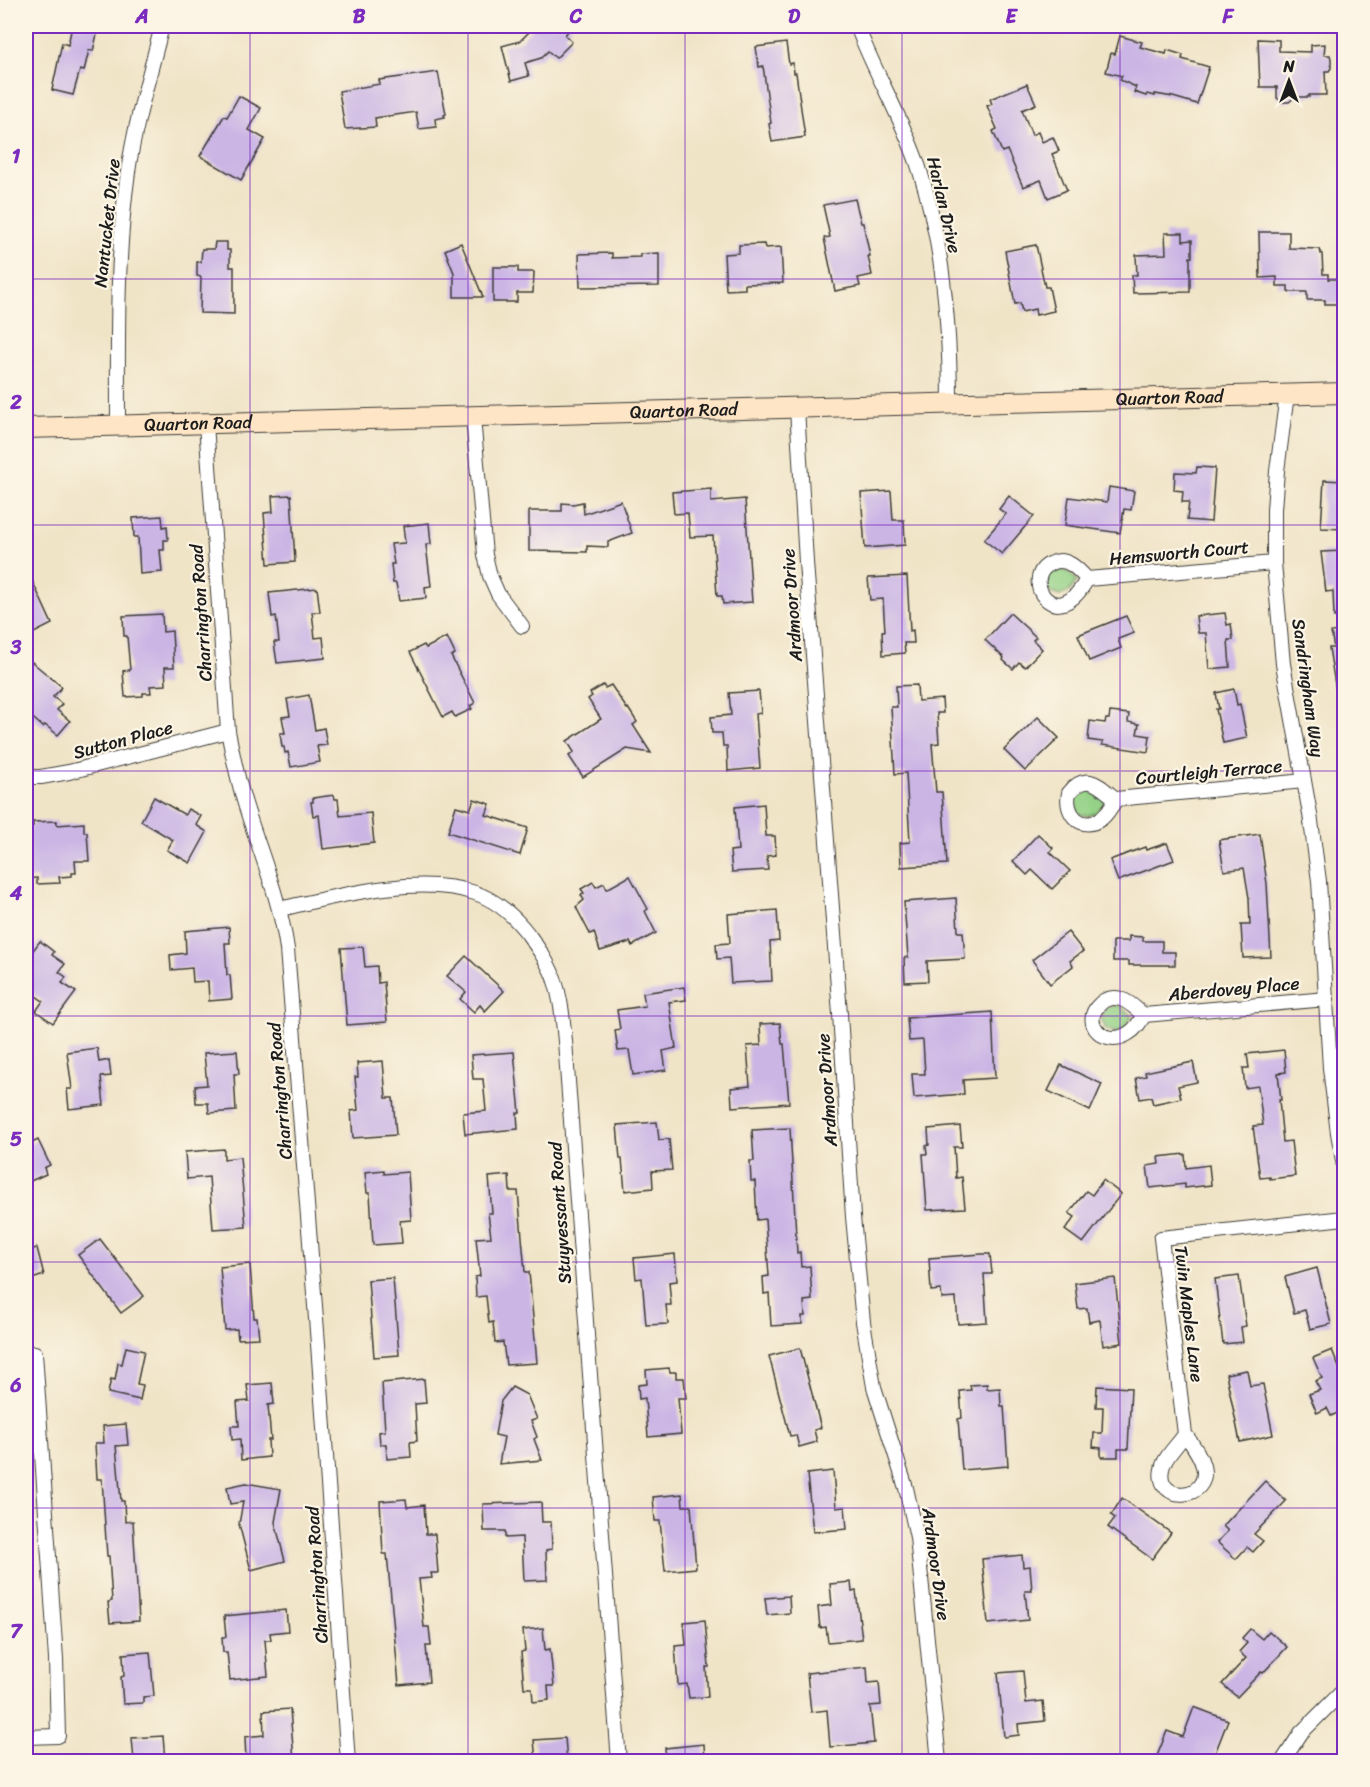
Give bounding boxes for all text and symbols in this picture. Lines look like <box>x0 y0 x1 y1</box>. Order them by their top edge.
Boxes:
text: A <box>134 0 149 34</box>
text: B <box>353 0 366 34</box>
text: C <box>569 0 583 34</box>
text: D <box>788 0 801 34</box>
text: E <box>1005 0 1018 34</box>
text: F <box>1222 0 1235 34</box>
north arrow <box>1259 51 1319 111</box>
text: N <box>1282 52 1295 81</box>
text: 1 <box>12 139 21 174</box>
street label: Harlan Drive <box>917 153 971 257</box>
street label: Nantucket Drive <box>84 157 130 289</box>
street label: Quarton Road <box>1115 380 1225 415</box>
text: 2 <box>9 385 22 420</box>
street label: Quarton Road <box>630 393 740 428</box>
street label: Quarton Road <box>144 406 254 441</box>
street label: Hemsworth Court <box>1108 531 1250 575</box>
street label: Charrington Road <box>180 542 222 683</box>
street label: Ardmoor Drive <box>772 547 812 664</box>
street label: Sandringham Way <box>1282 617 1334 760</box>
text: 3 <box>10 630 22 665</box>
street label: Sutton Place <box>69 711 177 769</box>
street label: Courtleigh Terrace <box>1134 750 1284 794</box>
text: 4 <box>9 876 23 911</box>
street label: Aberdovey Place <box>1166 967 1301 1011</box>
street label: Charrington Road <box>258 1020 302 1161</box>
street label: Ardmoor Drive <box>807 1032 847 1149</box>
text: 5 <box>10 1122 22 1157</box>
street label: Stuyvessant Road <box>539 1139 581 1285</box>
street label: Twin Maples Lane <box>1165 1244 1213 1384</box>
text: 6 <box>9 1368 22 1403</box>
street label: Charrington Road <box>296 1504 338 1645</box>
street label: Ardmoor Drive <box>912 1505 960 1622</box>
text: 7 <box>10 1614 23 1649</box>

